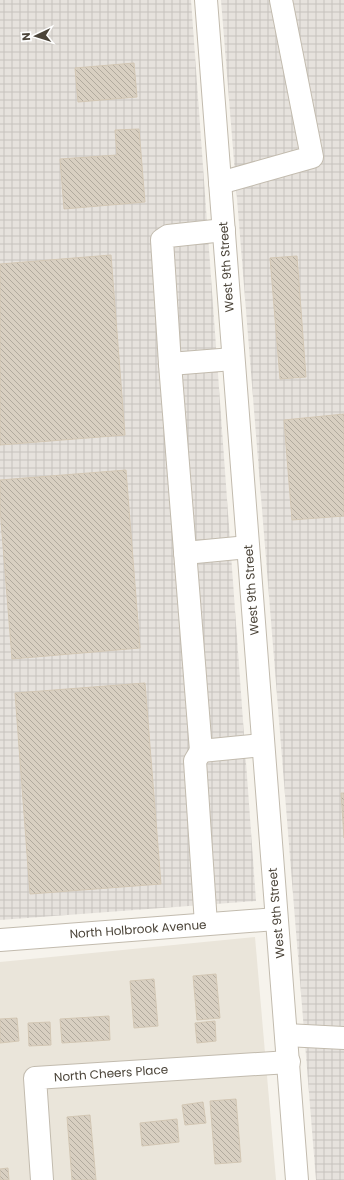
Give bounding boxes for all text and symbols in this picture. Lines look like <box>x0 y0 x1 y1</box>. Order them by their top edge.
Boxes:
north arrow <box>16 16 56 56</box>
text: N <box>18 32 34 41</box>
street label: West 9th Street <box>214 221 238 313</box>
street label: West 9th Street <box>239 544 263 636</box>
street label: West 9th Street <box>264 867 288 959</box>
street label: North Holbrook Avenue <box>69 916 207 942</box>
street label: North Cheers Place <box>53 1061 169 1085</box>

